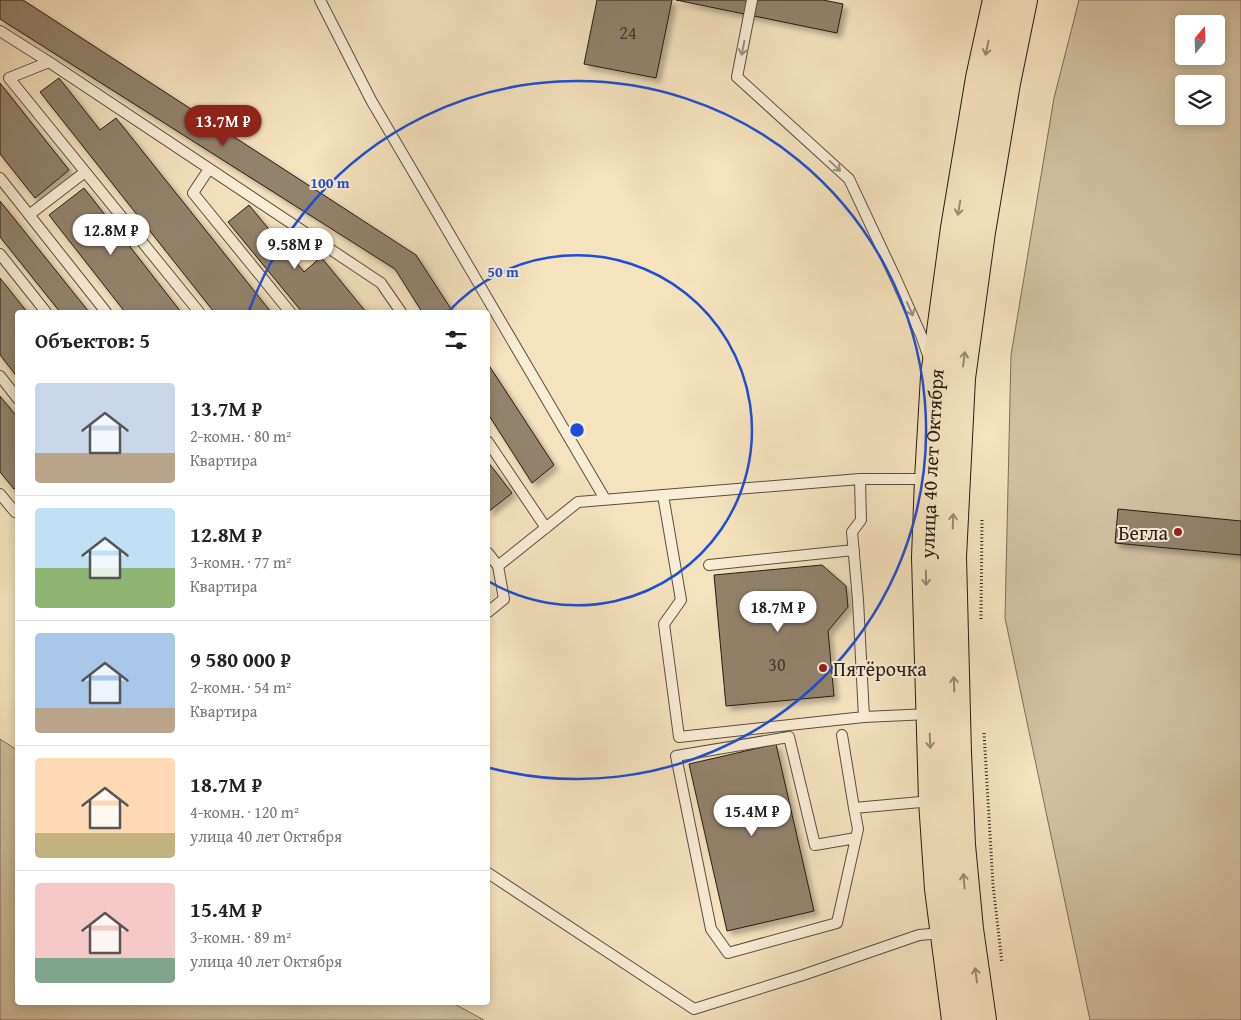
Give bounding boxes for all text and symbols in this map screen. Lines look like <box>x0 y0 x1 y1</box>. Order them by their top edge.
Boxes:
north arrow <box>1175 15 1225 65</box>
map controls <box>1175 15 1225 125</box>
house number: 24 <box>619 19 637 46</box>
one-way arrow <box>738 39 747 55</box>
one-way arrow <box>982 39 991 55</box>
button: layers <box>1175 75 1225 125</box>
pin: 13.7M ₽ <box>177 104 269 147</box>
text: 13.7M ₽ <box>196 109 250 133</box>
one-way arrow <box>829 160 842 172</box>
text: 100 m <box>310 172 350 193</box>
one-way arrow <box>953 199 963 215</box>
pin: 12.8M ₽ <box>65 214 157 256</box>
text: 12.8M ₽ <box>84 218 138 242</box>
pin: 9.58M ₽ <box>249 228 341 270</box>
text: 9.58M ₽ <box>268 232 322 256</box>
text: 50 m <box>487 261 519 282</box>
one-way arrow <box>905 301 915 316</box>
text: Объектов: 5 <box>35 325 150 356</box>
icon: filters <box>442 326 470 354</box>
one-way arrow <box>959 352 969 368</box>
street label: улица 40 лет Октября <box>911 367 950 560</box>
text: 13.7M ₽ <box>190 393 262 424</box>
icon: home <box>75 403 135 463</box>
centre of rings <box>568 421 586 439</box>
text: 2-комн. · 80 m² <box>190 424 291 448</box>
text: Квартира <box>190 448 257 472</box>
one-way arrow <box>949 514 958 530</box>
place label: Бегла <box>1118 518 1168 547</box>
text: 12.8M ₽ <box>190 519 262 550</box>
marker: Бегла <box>1172 526 1184 538</box>
icon: home <box>75 528 135 588</box>
text: 3-комн. · 77 m² <box>190 550 291 574</box>
one-way arrow <box>921 570 931 586</box>
text: Квартира <box>190 574 257 598</box>
pin: 18.7M ₽ <box>732 590 824 633</box>
text: 18.7M ₽ <box>751 595 805 619</box>
text: 9 580 000 ₽ <box>190 644 291 675</box>
house number: 30 <box>768 651 786 678</box>
icon: home <box>75 653 135 713</box>
place label: Пятёрочка <box>833 654 927 683</box>
marker: Пятёрочка <box>817 662 829 674</box>
text: 2-комн. · 54 m² <box>190 675 291 699</box>
one-way arrow <box>950 676 959 692</box>
text: Квартира <box>190 699 257 723</box>
one-way arrow <box>925 732 935 749</box>
text: 18.7M ₽ <box>190 769 262 800</box>
icon: home <box>75 778 135 838</box>
pin: 15.4M ₽ <box>706 794 798 837</box>
text: 15.4M ₽ <box>725 799 779 823</box>
text: 4-комн. · 120 m² <box>190 800 299 824</box>
text: улица 40 лет Октября <box>190 824 342 848</box>
one-way arrow <box>960 873 969 889</box>
text: 15.4M ₽ <box>190 894 262 925</box>
icon: home <box>75 903 135 963</box>
text: 3-комн. · 89 m² <box>190 925 291 949</box>
text: улица 40 лет Октября <box>190 949 342 973</box>
one-way arrow <box>971 967 981 983</box>

